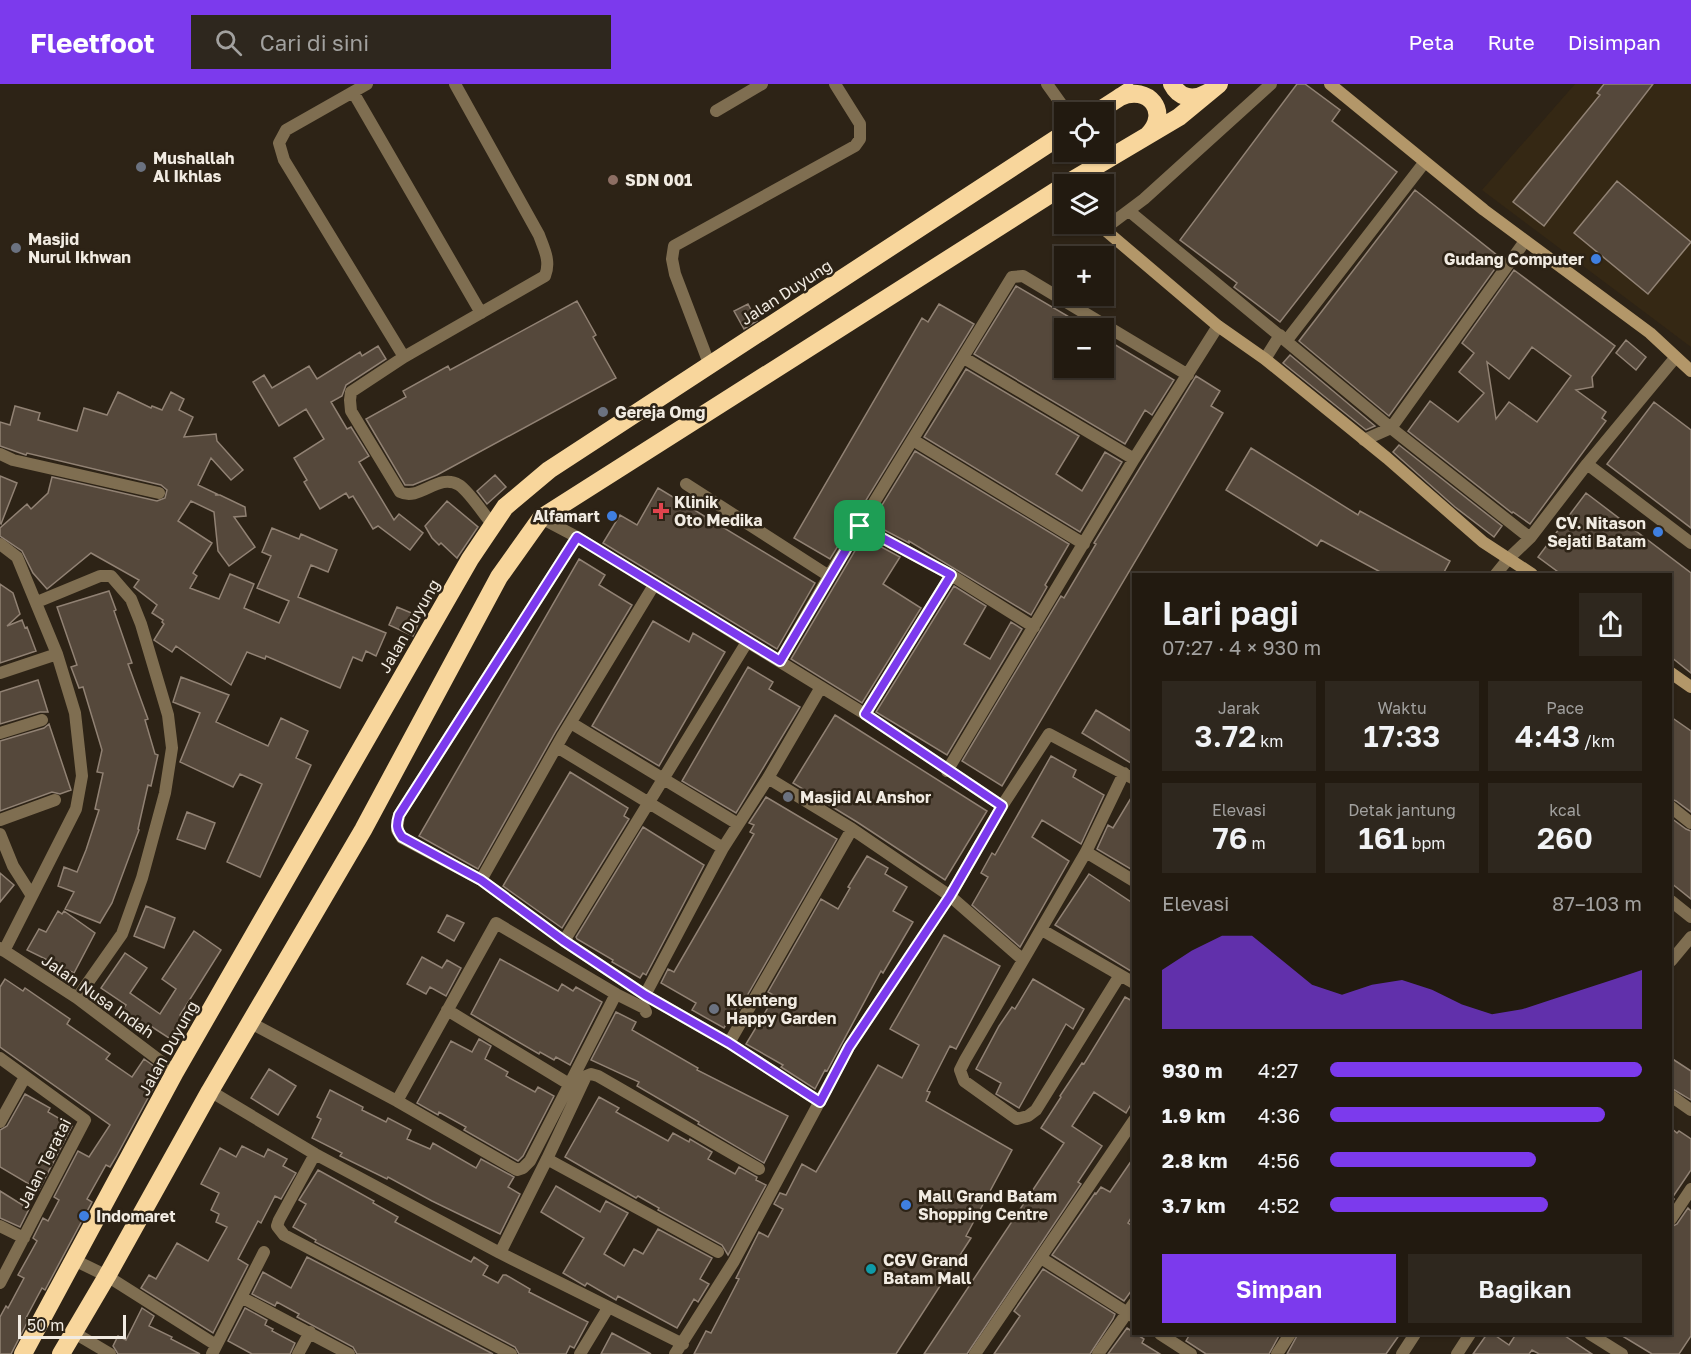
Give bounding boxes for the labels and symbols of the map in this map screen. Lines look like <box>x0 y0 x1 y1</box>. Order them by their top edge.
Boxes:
place label: Mushallah Al Ikhlas <box>153 148 234 186</box>
marker: Mushallah Al Ikhlas <box>134 160 148 174</box>
place label: SDN 001 <box>625 170 692 190</box>
marker: SDN 001 <box>606 173 620 187</box>
place label: Masjid Nurul Ikhwan <box>28 229 131 267</box>
marker: Masjid Nurul Ikhwan <box>9 241 23 255</box>
place label: Gudang Computer <box>1444 249 1584 269</box>
marker: Gudang Computer <box>1589 252 1603 266</box>
street label: Jalan Duyung <box>736 255 836 329</box>
place label: Gereja Omg <box>615 402 706 422</box>
marker: Gereja Omg <box>596 405 610 419</box>
place label: Klinik Oto Medika <box>674 492 763 530</box>
pin <box>834 500 885 551</box>
marker: Klinik Oto Medika <box>652 502 670 520</box>
place label: Alfamart <box>533 506 600 526</box>
marker: Alfamart <box>605 509 619 523</box>
place label: CV. Nitason Sejati Batam <box>1547 513 1646 551</box>
marker: CV. Nitason Sejati Batam <box>1651 525 1665 539</box>
street label: Jalan Duyung <box>374 575 444 677</box>
place label: Masjid Al Anshor <box>800 787 931 807</box>
marker: Masjid Al Anshor <box>781 790 795 804</box>
street label: Jalan Nusa Indah <box>38 950 158 1042</box>
place label: Klenteng Happy Garden <box>726 990 836 1028</box>
street label: Jalan Duyung <box>134 997 202 1099</box>
marker: Klenteng Happy Garden <box>707 1002 721 1016</box>
street label: Jalan Teratai <box>13 1115 75 1211</box>
place label: Mall Grand Batam Shopping Centre <box>918 1186 1057 1224</box>
marker: Mall Grand Batam Shopping Centre <box>899 1198 913 1212</box>
place label: Indomaret <box>96 1206 176 1226</box>
marker: Indomaret <box>77 1209 91 1223</box>
place label: CGV Grand Batam Mall <box>883 1250 972 1288</box>
marker: CGV Grand Batam Mall <box>864 1262 878 1276</box>
scale bar <box>18 1312 126 1340</box>

